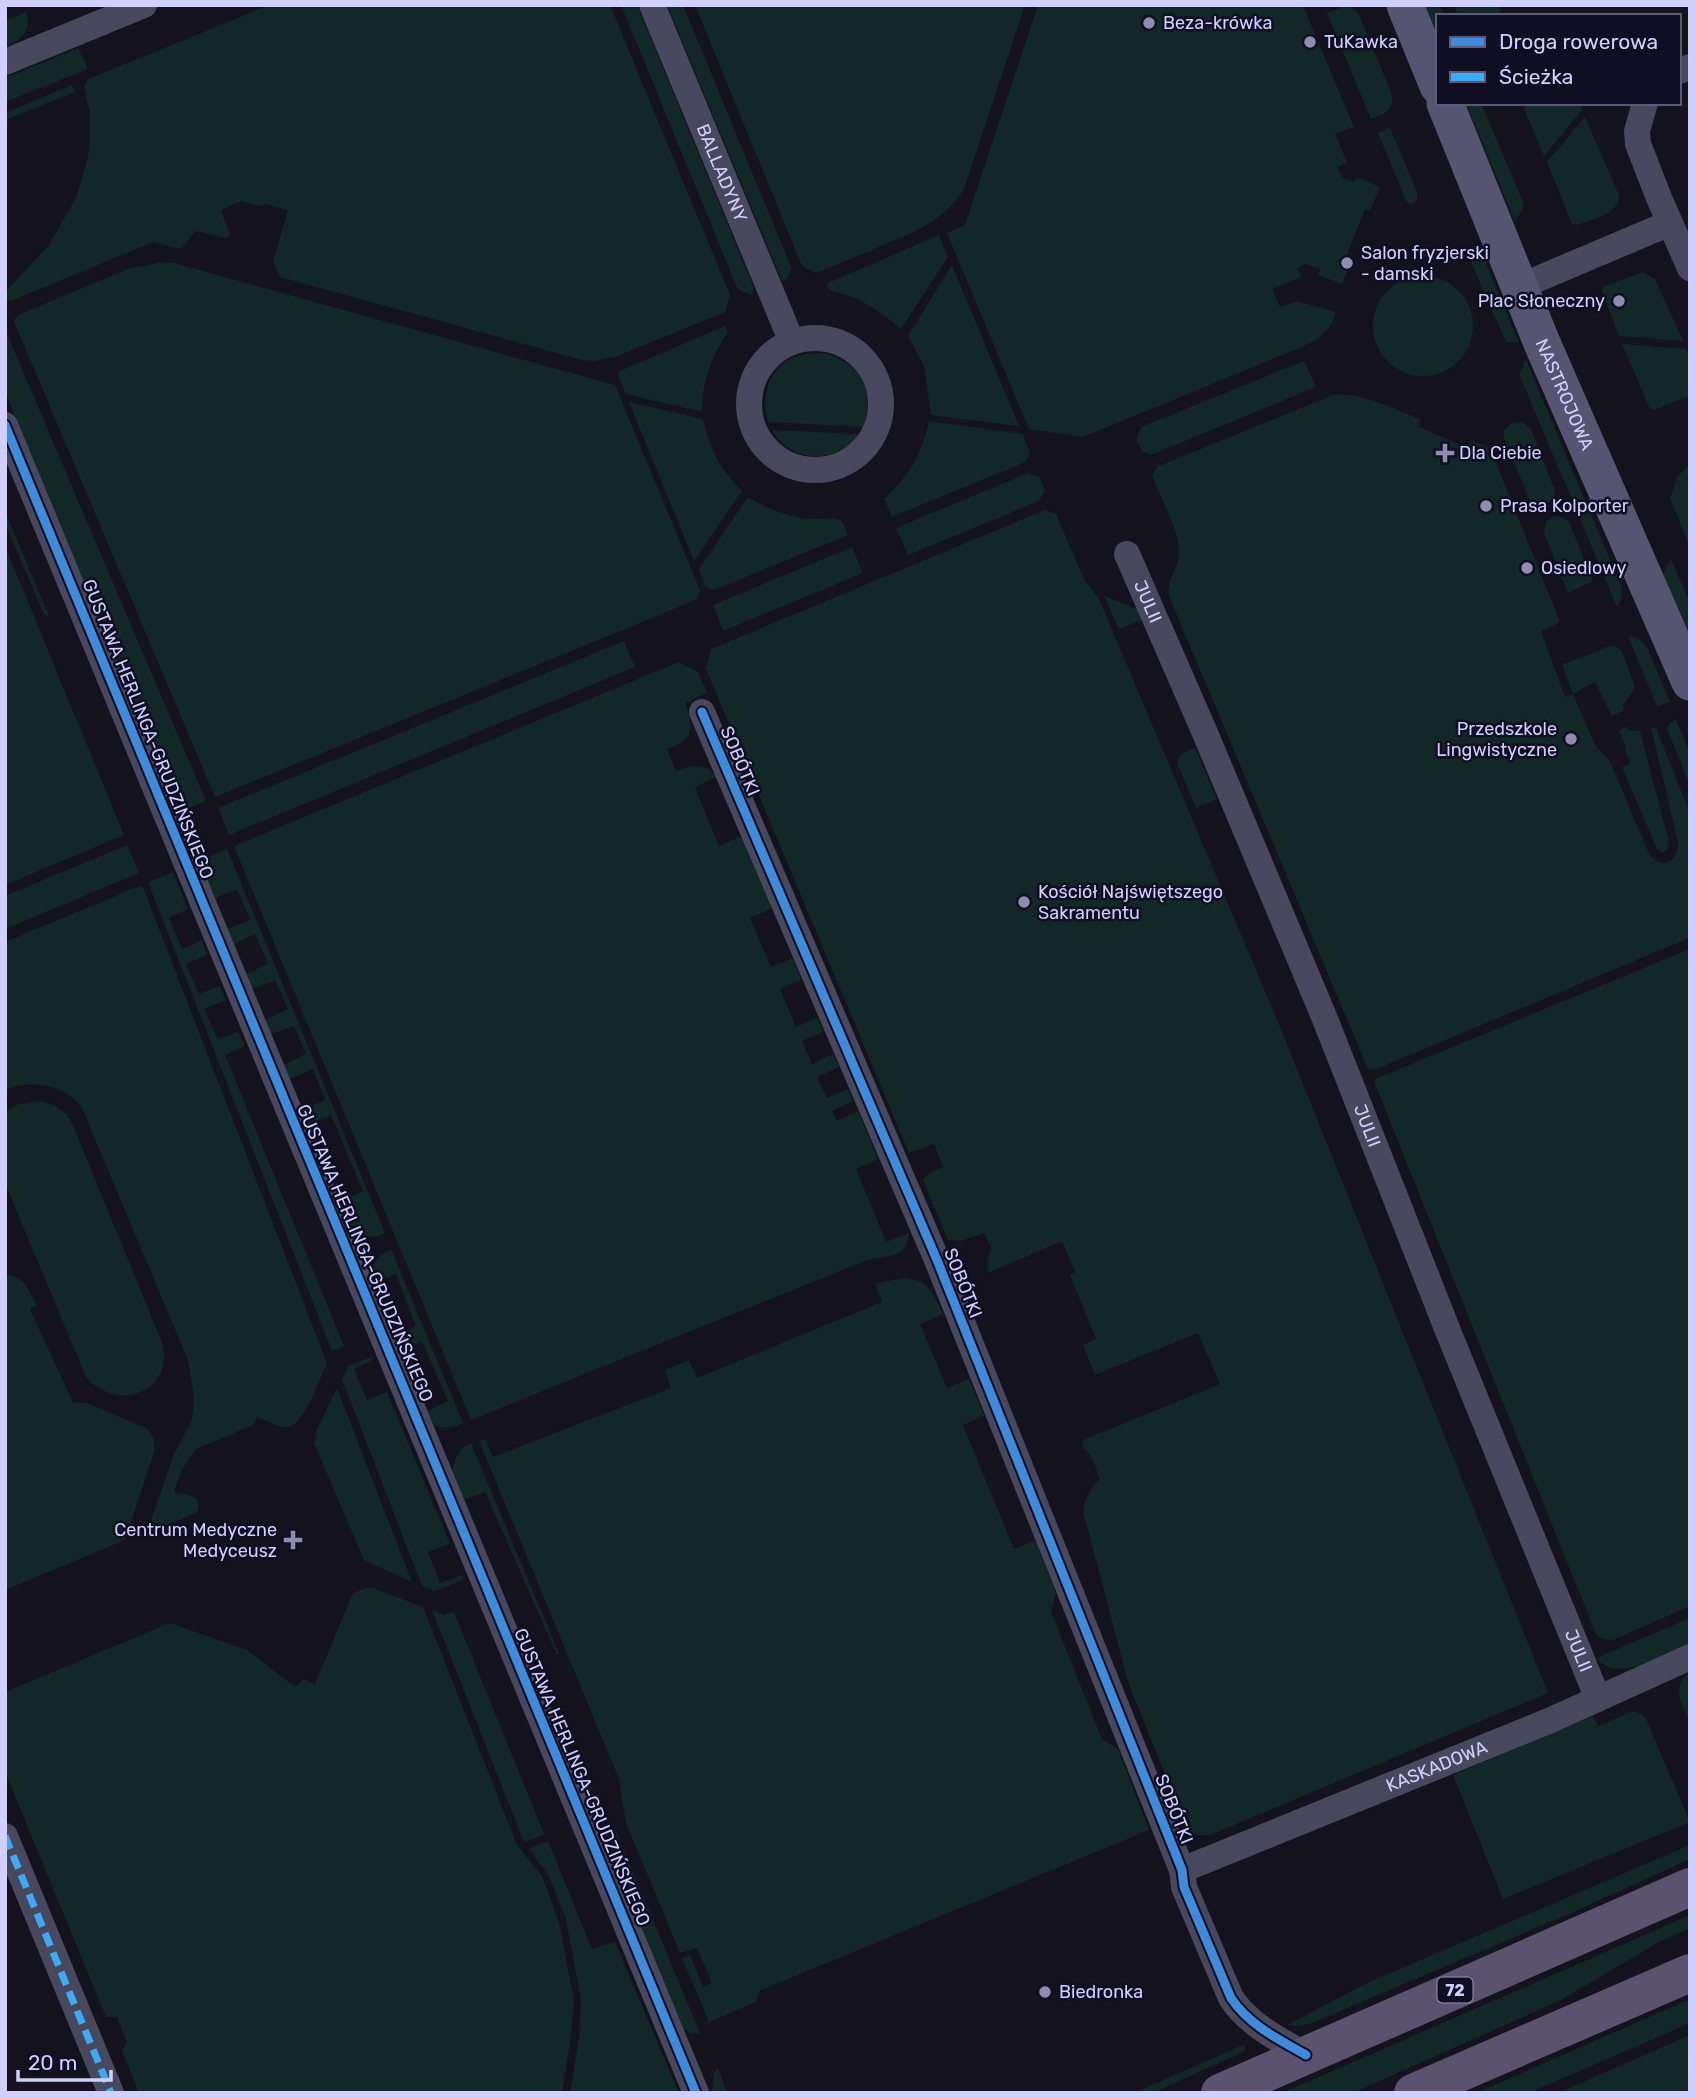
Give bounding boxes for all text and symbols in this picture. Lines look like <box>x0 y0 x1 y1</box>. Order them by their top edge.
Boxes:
place label: Beza-krówka <box>1163 12 1272 34</box>
legend <box>1436 14 1681 105</box>
marker: Beza-krówka <box>1141 15 1157 31</box>
text: Droga rowerowa <box>1499 29 1658 54</box>
place label: TuKawka <box>1324 31 1398 53</box>
marker: TuKawka <box>1302 34 1318 50</box>
text: Ścieżka <box>1499 64 1573 89</box>
street label: BALLADYNY <box>692 121 752 226</box>
place label: Salon fryzjerski - damski <box>1361 242 1489 285</box>
marker: Salon fryzjerski - damski <box>1339 255 1355 271</box>
place label: Plac Słoneczny <box>1478 290 1605 312</box>
marker: Plac Słoneczny <box>1611 293 1627 309</box>
street label: NASTROJOWA <box>1531 335 1598 454</box>
place label: Dla Ciebie <box>1459 442 1542 464</box>
marker: Dla Ciebie <box>1437 445 1453 461</box>
place label: Prasa Kolporter <box>1500 495 1629 517</box>
marker: Prasa Kolporter <box>1478 498 1494 514</box>
place label: Osiedlowy <box>1541 557 1626 579</box>
marker: Osiedlowy <box>1519 560 1535 576</box>
street label: GUSTAWA HERLINGA-GRUDZIŃSKIEGO <box>78 576 218 882</box>
street label: JULII <box>1129 577 1167 626</box>
place label: Przedszkole Lingwistyczne <box>1436 718 1557 761</box>
street label: SOBÓTKI <box>716 723 764 799</box>
marker: Przedszkole Lingwistyczne <box>1563 731 1579 747</box>
place label: Kościół Najświętszego Sakramentu <box>1038 881 1223 924</box>
marker: Kościół Najświętszego Sakramentu <box>1016 894 1032 910</box>
street label: GUSTAWA HERLINGA-GRUDZIŃSKIEGO <box>292 1101 438 1405</box>
street label: JULII <box>1349 1101 1385 1150</box>
street label: SOBÓTKI <box>939 1245 987 1321</box>
place label: Centrum Medyczne Medyceusz <box>114 1519 277 1562</box>
marker: Centrum Medyczne Medyceusz <box>283 1530 303 1550</box>
street label: GUSTAWA HERLINGA-GRUDZIŃSKIEGO <box>509 1625 655 1929</box>
street label: JULII <box>1560 1626 1597 1675</box>
street label: KASKADOWA <box>1383 1736 1491 1797</box>
street label: SOBÓTKI <box>1150 1771 1198 1847</box>
road number: 72 <box>1438 1978 1472 2002</box>
place label: Biedronka <box>1059 1981 1143 2003</box>
marker: Biedronka <box>1037 1984 1053 2000</box>
scale bar <box>18 2038 110 2082</box>
text: 20 m <box>28 2050 77 2075</box>

